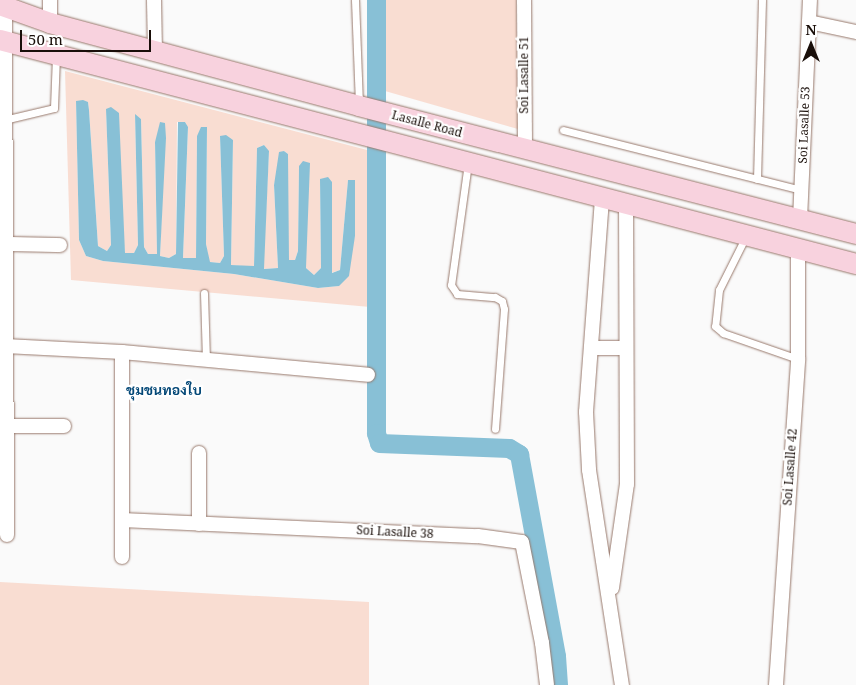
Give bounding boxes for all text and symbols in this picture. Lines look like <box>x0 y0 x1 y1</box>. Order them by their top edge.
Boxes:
scale bar <box>22 20 154 52</box>
north arrow <box>786 20 836 70</box>
text: N <box>805 20 817 39</box>
text: 50 m <box>28 29 63 49</box>
street label: Soi Lasalle 51 <box>517 36 531 114</box>
street label: Soi Lasalle 53 <box>795 86 813 164</box>
street label: Lasalle Road <box>390 108 464 140</box>
district label: ชุมชนทองใบ <box>126 382 202 398</box>
street label: Soi Lasalle 42 <box>780 428 800 506</box>
street label: Soi Lasalle 38 <box>356 523 434 541</box>

